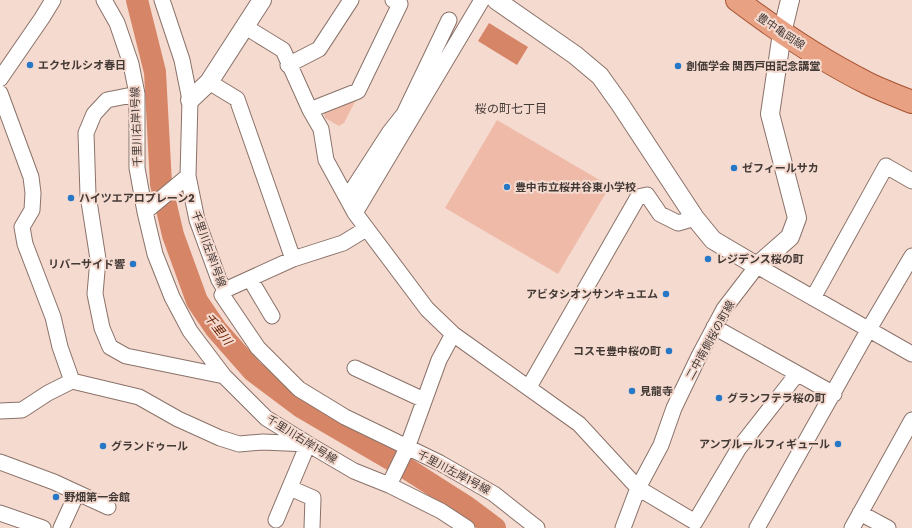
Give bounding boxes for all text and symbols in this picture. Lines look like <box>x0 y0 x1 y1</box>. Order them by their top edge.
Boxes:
street label: 豊中亀岡線 <box>754 9 808 53</box>
place label: エクセルシオ春日 <box>38 57 126 73</box>
place label: 創価学会 関西戸田記念講堂 <box>686 58 820 74</box>
marker: エクセルシオ春日 <box>25 60 35 70</box>
marker: 創価学会 関西戸田記念講堂 <box>673 61 683 71</box>
street label: 千里川右岸1号線 <box>127 86 145 168</box>
district label: 桜の町七丁目 <box>475 100 547 117</box>
place label: ゼフィールサカ <box>742 160 819 176</box>
marker: ゼフィールサカ <box>729 163 739 173</box>
place label: 豊中市立桜井谷東小学校 <box>515 179 636 195</box>
marker: 豊中市立桜井谷東小学校 <box>502 182 512 192</box>
place label: ハイツエアロプレーン2 <box>79 190 195 206</box>
marker: ハイツエアロプレーン2 <box>66 193 76 203</box>
street label: 千里川左岸1号線 <box>188 208 230 290</box>
place label: レジデンス桜の町 <box>716 251 804 267</box>
marker: レジデンス桜の町 <box>703 254 713 264</box>
place label: リバーサイド響 <box>48 256 125 272</box>
marker: リバーサイド響 <box>128 259 138 269</box>
place label: アビタシオンサンキュエム <box>526 286 658 302</box>
marker: アビタシオンサンキュエム <box>661 289 671 299</box>
street label: 二中南側桜の町線 <box>682 298 738 382</box>
water label: 千里川 <box>201 309 237 350</box>
place label: コスモ豊中桜の町 <box>573 343 661 359</box>
marker: コスモ豊中桜の町 <box>664 346 674 356</box>
place label: 見龍寺 <box>640 383 673 399</box>
marker: 見龍寺 <box>627 386 637 396</box>
place label: グランフテラ桜の町 <box>727 390 826 406</box>
marker: グランフテラ桜の町 <box>714 393 724 403</box>
street label: 千里川右岸1号線 <box>264 411 340 467</box>
place label: アンプルールフィギュール <box>699 436 830 452</box>
place label: グランドゥール <box>111 438 188 454</box>
marker: アンプルールフィギュール <box>833 439 843 449</box>
marker: グランドゥール <box>98 441 108 451</box>
street label: 千里川左岸1号線 <box>415 446 493 498</box>
place label: 野畑第一会館 <box>64 489 130 505</box>
marker: 野畑第一会館 <box>51 492 61 502</box>

